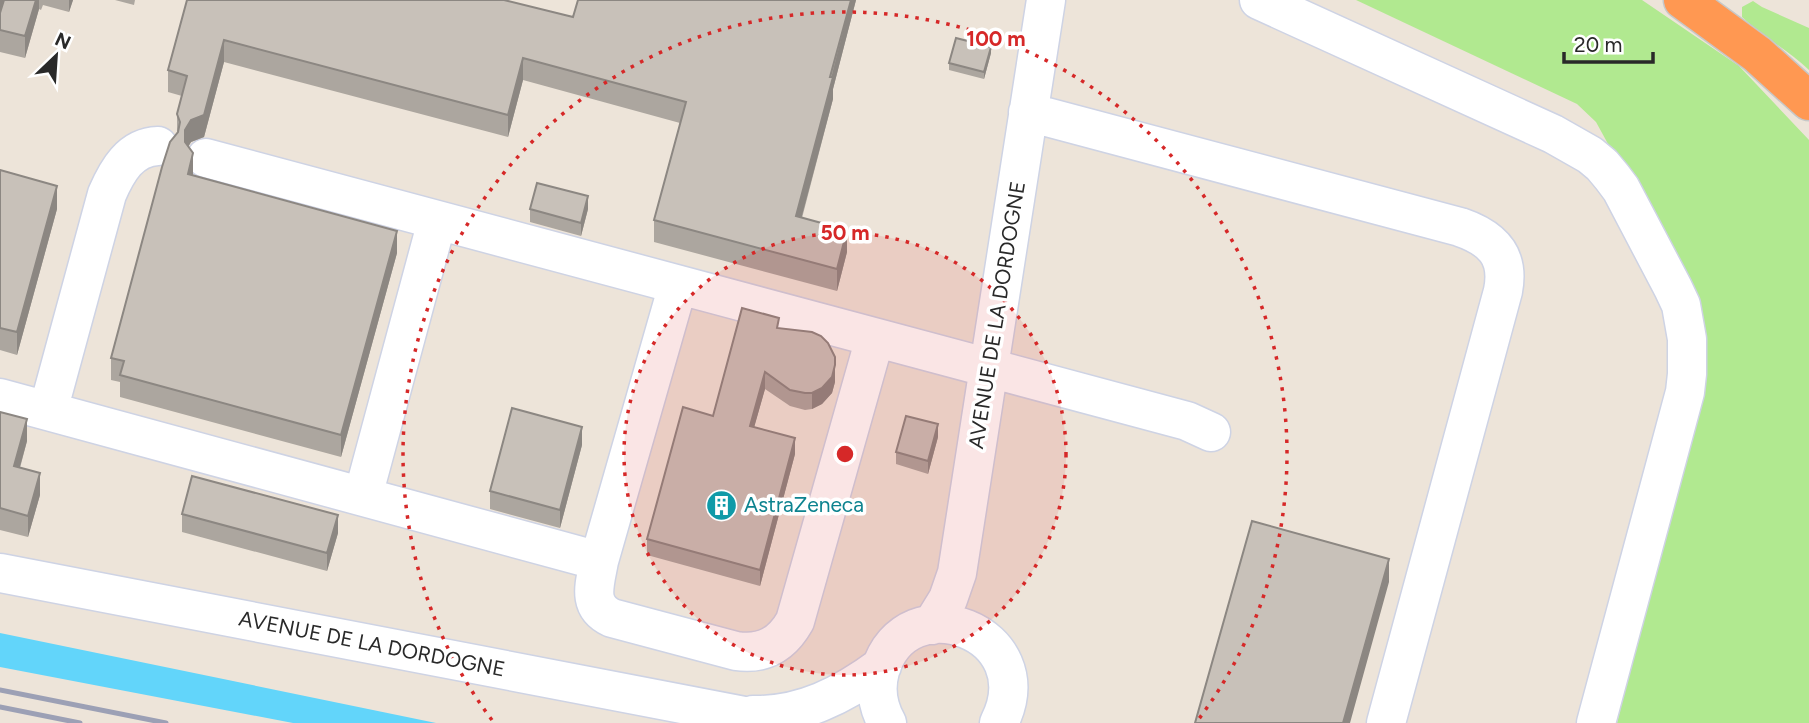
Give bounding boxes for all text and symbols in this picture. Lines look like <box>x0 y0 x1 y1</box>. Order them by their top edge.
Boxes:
north arrow <box>21 21 91 91</box>
scale bar <box>1564 21 1653 65</box>
text: 100 m <box>966 26 1026 51</box>
text: N <box>51 28 74 55</box>
text: 20 m <box>1574 32 1622 57</box>
street label: AVENUE DE LA DORDOGNE <box>963 179 1030 451</box>
text: 50 m <box>820 220 870 245</box>
centre of rings <box>833 442 857 466</box>
building icon: AstraZeneca <box>704 488 738 522</box>
place label: AstraZeneca <box>744 492 864 517</box>
street label: AVENUE DE LA DORDOGNE <box>237 605 507 682</box>

